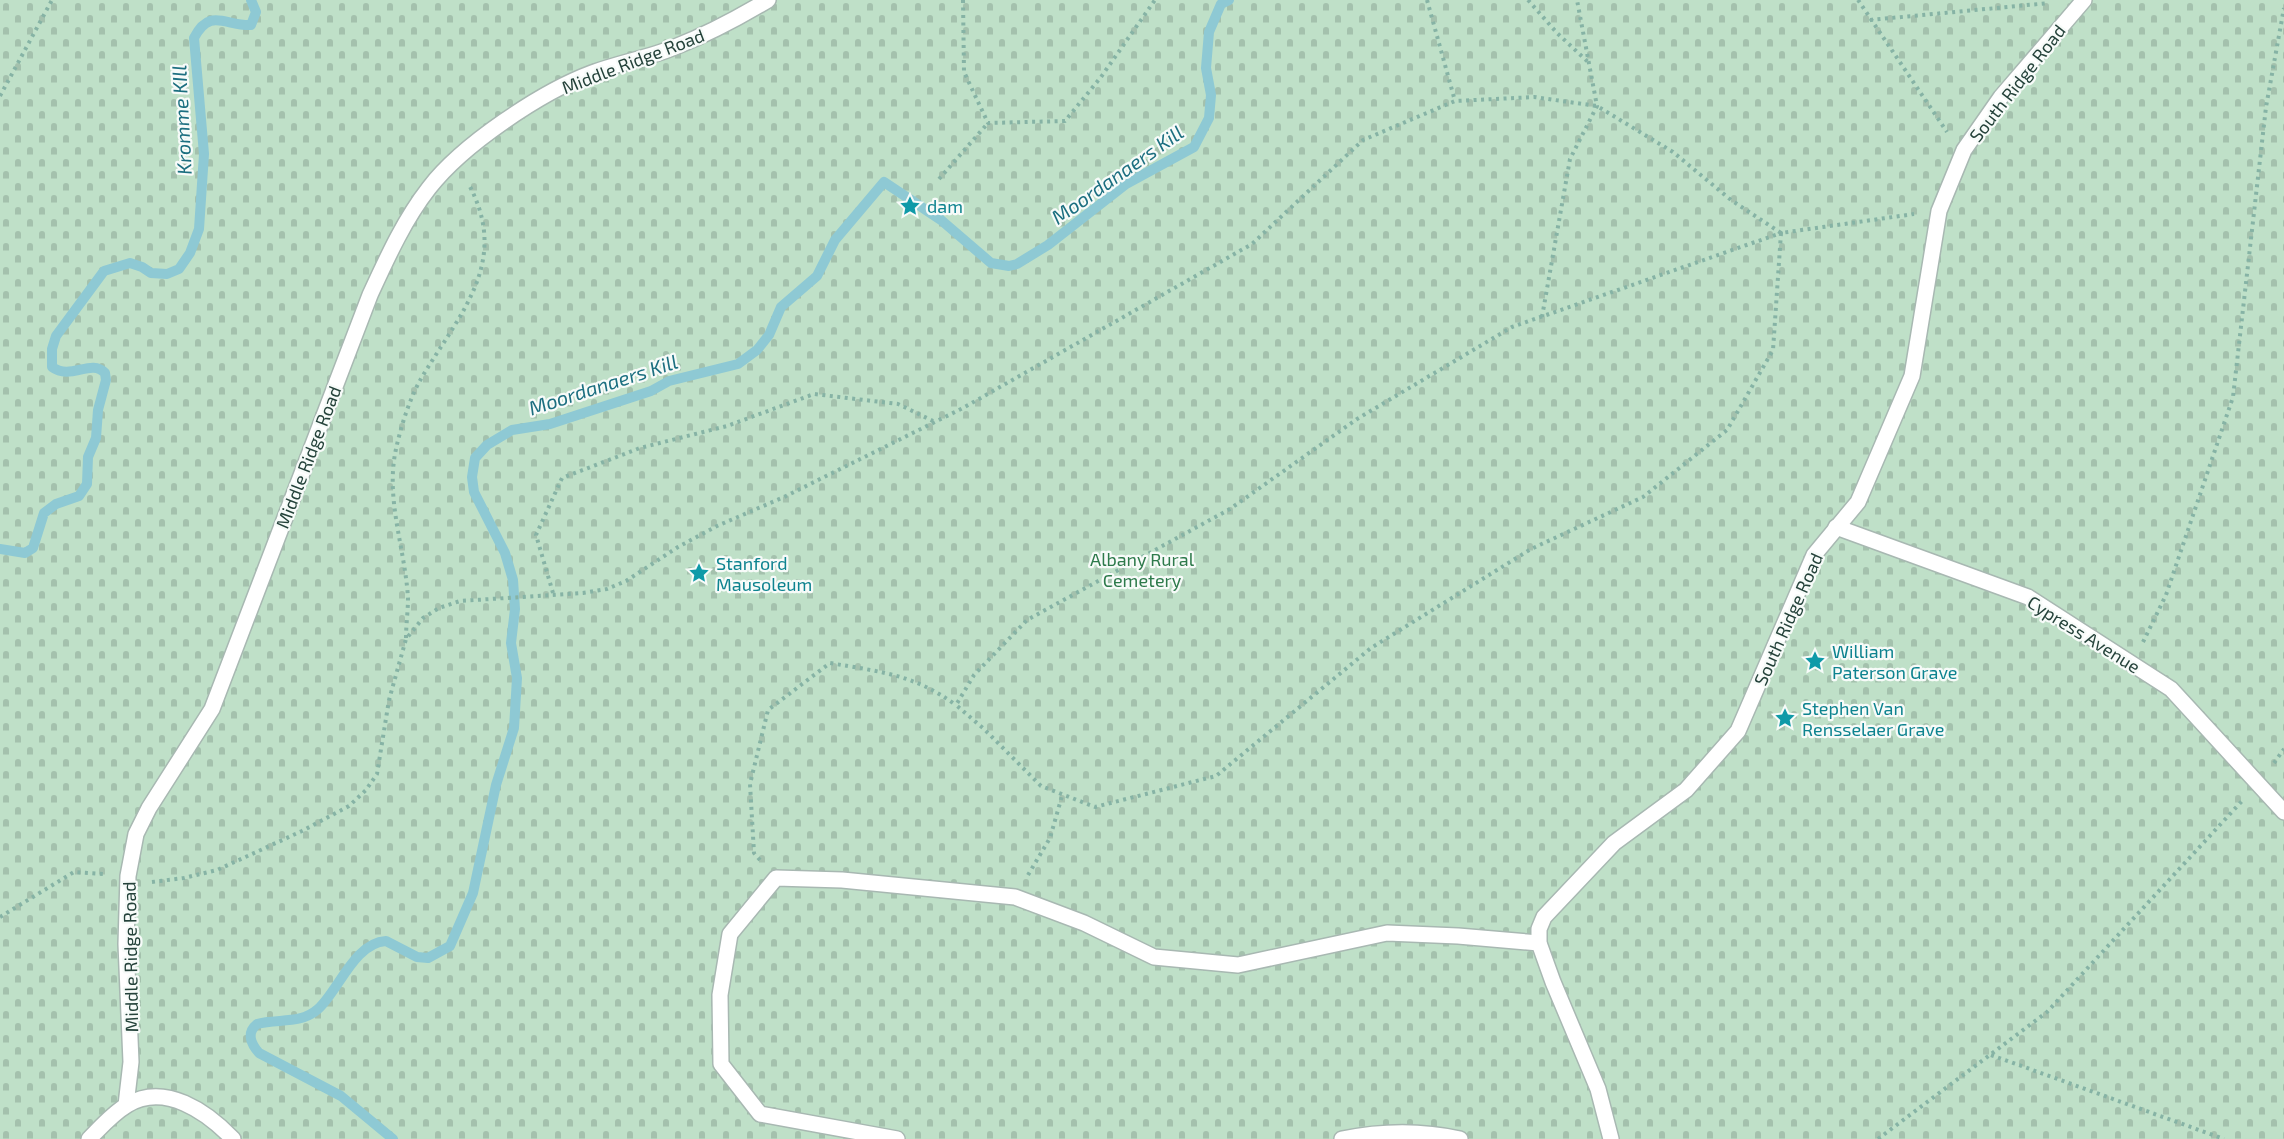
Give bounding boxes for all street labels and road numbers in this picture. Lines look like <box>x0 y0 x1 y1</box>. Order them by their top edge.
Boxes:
street label: South Ridge Road <box>1964 20 2070 146</box>
street label: Middle Ridge Road <box>559 24 707 98</box>
street label: Middle Ridge Road <box>271 383 345 531</box>
street label: South Ridge Road <box>1749 549 1827 689</box>
street label: Cypress Avenue <box>2024 591 2144 677</box>
street label: Middle Ridge Road <box>118 881 142 1033</box>

